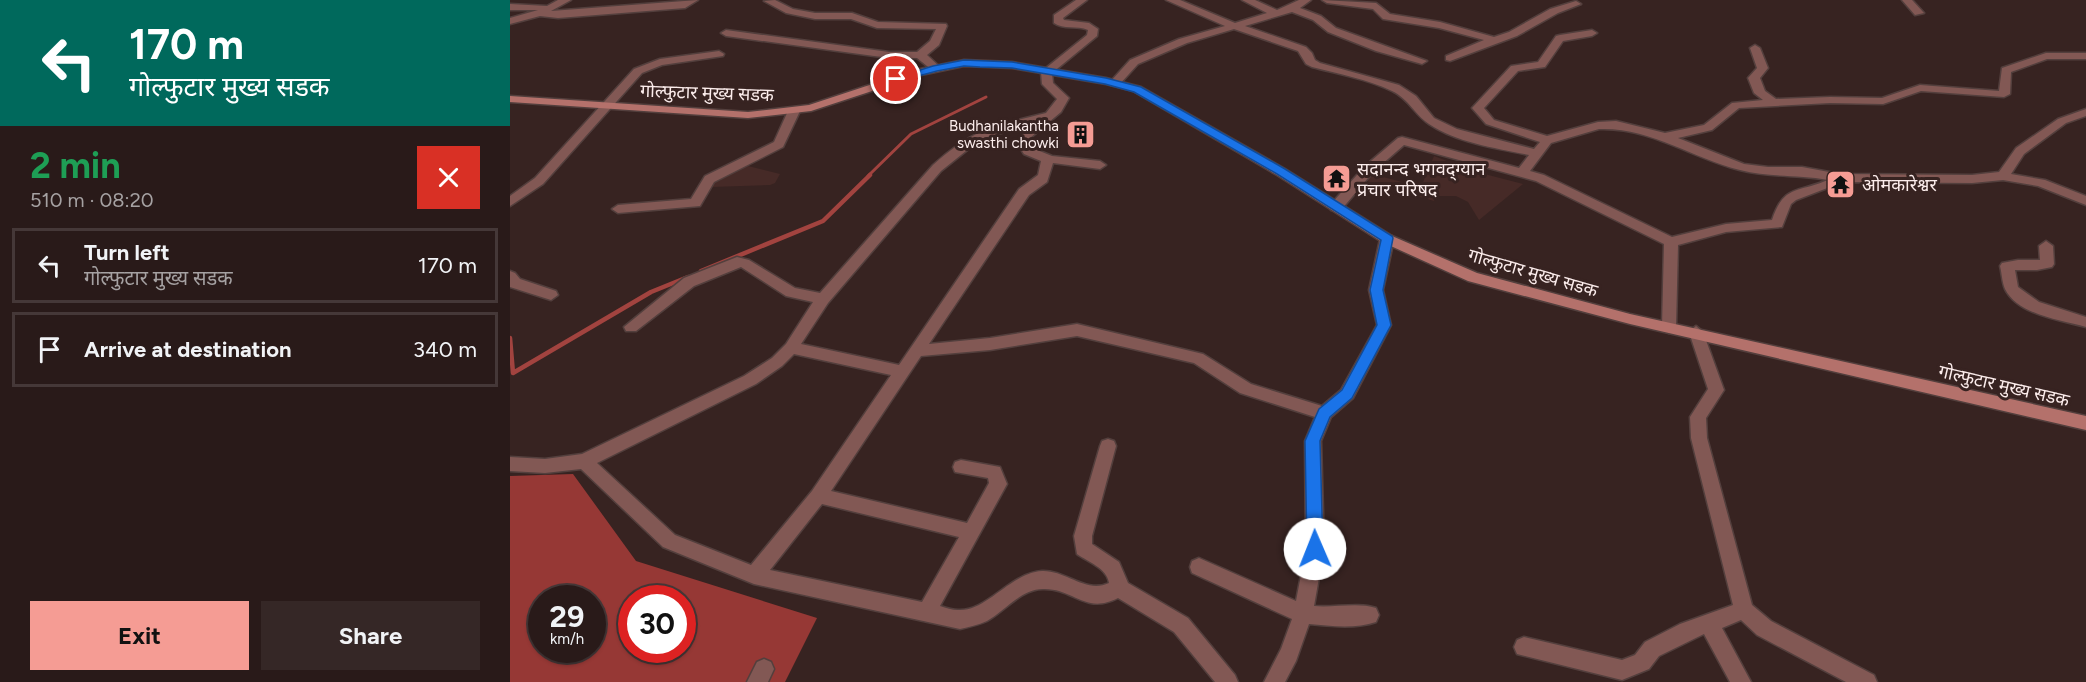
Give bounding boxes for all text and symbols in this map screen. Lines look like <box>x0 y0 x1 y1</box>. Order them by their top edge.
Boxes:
text: 170 m <box>129 19 244 70</box>
icon: left <box>30 24 108 102</box>
pin <box>870 53 921 104</box>
icon: arrive <box>879 62 912 95</box>
text: गोल्फुटार मुख्य सडक <box>129 70 330 103</box>
street label: गोल्फुटार मुख्य सडक <box>640 80 775 107</box>
place label: Budhanilakantha swasthi chowki <box>949 117 1059 152</box>
building icon: Budhanilakantha swasthi chowki <box>1064 119 1096 151</box>
text: 2 min <box>30 144 121 187</box>
button: close <box>417 146 480 209</box>
place label: सदानन्द भगवद्ग्यान प्रचार परिषद <box>1357 158 1486 201</box>
temple icon: सदानन्द भगवद्ग्यान प्रचार परिषद <box>1320 163 1352 195</box>
temple icon: ओमकारेश्वर <box>1825 169 1857 201</box>
place label: ओमकारेश्वर <box>1862 174 1937 196</box>
text: 510 m · 08:20 <box>30 188 154 212</box>
text: Turn left <box>84 239 170 266</box>
street label: गोल्फुटार मुख्य सडक <box>1465 244 1601 303</box>
icon: left <box>33 249 66 282</box>
text: 170 m <box>418 252 477 279</box>
text: गोल्फुटार मुख्य सडक <box>84 266 233 290</box>
icon: arrive <box>33 333 66 366</box>
text: Arrive at destination <box>84 336 292 363</box>
text: 340 m <box>413 336 477 363</box>
street label: गोल्फुटार मुख्य सडक <box>1936 360 2073 413</box>
position arrow <box>1283 517 1347 581</box>
speed limit sign: 30 <box>618 585 696 663</box>
text: 29 <box>550 598 584 635</box>
button: Exit <box>30 601 249 670</box>
button: Share <box>261 601 480 670</box>
text: km/h <box>550 630 584 648</box>

